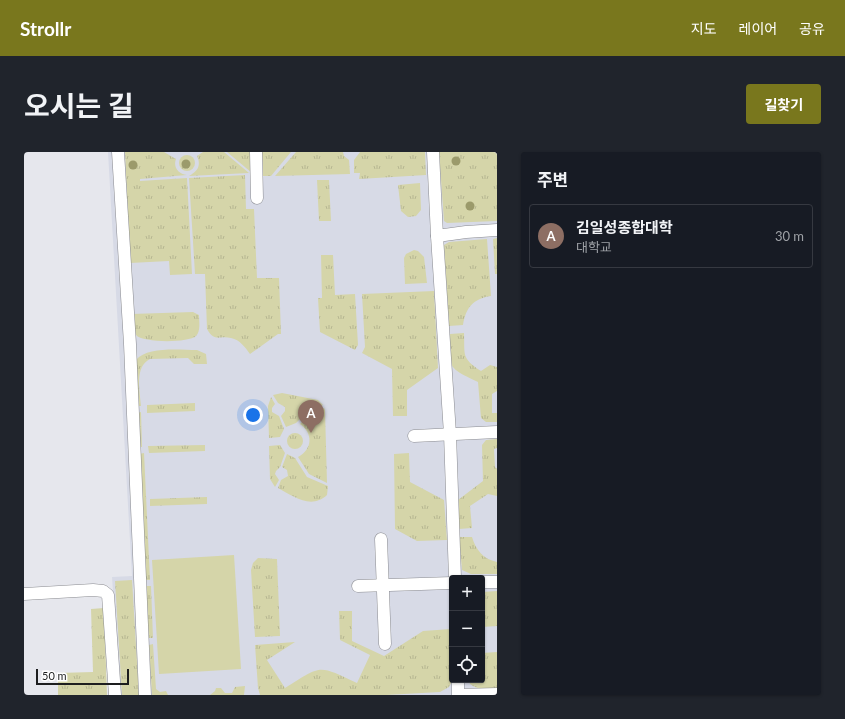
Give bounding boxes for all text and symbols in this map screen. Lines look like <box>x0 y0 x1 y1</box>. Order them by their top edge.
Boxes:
text: Strollr <box>20 17 71 40</box>
text: 지도 <box>691 20 717 37</box>
text: 레이어 <box>739 20 777 37</box>
text: 공유 <box>799 20 825 37</box>
button: 길찾기 <box>746 84 821 124</box>
text: 오시는 길 <box>24 88 134 122</box>
text: 주변 <box>537 169 568 190</box>
text: 김일성종합대학 <box>576 218 673 236</box>
text: A <box>546 228 556 244</box>
text: 30 m <box>775 228 804 244</box>
text: 대학교 <box>576 239 612 255</box>
pin: A <box>298 400 324 433</box>
your location <box>243 405 263 425</box>
map controls <box>449 575 485 683</box>
button: + <box>449 575 485 611</box>
button: − <box>449 611 485 647</box>
button: locate <box>449 647 485 683</box>
scale bar <box>36 667 129 686</box>
text: 50 m <box>42 669 67 682</box>

